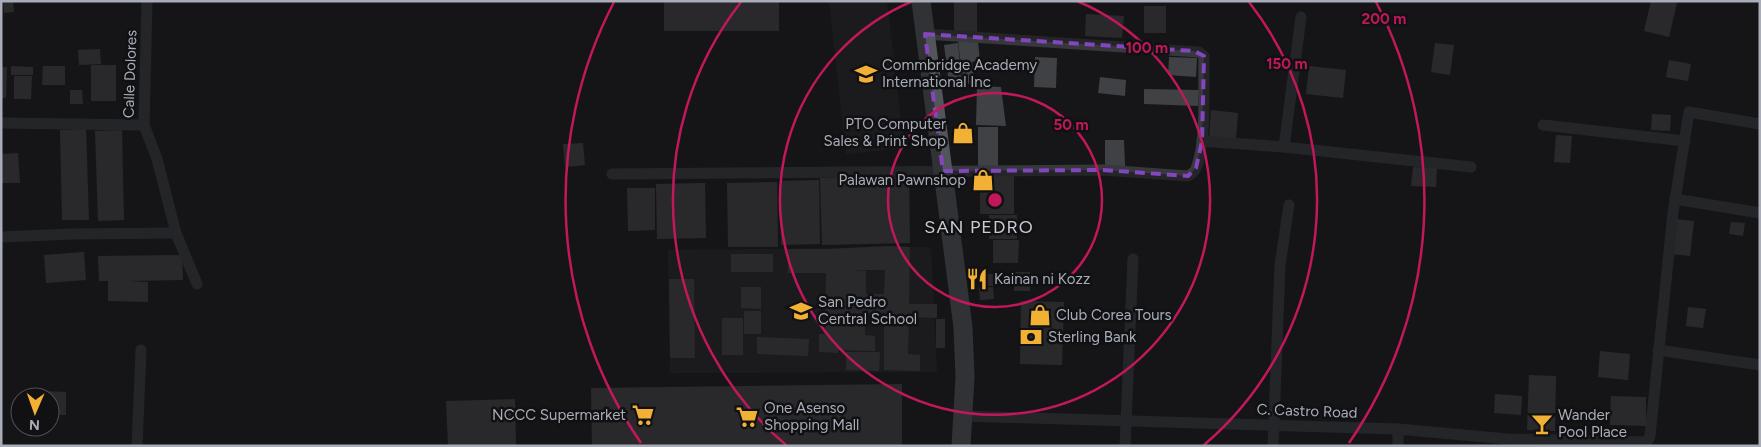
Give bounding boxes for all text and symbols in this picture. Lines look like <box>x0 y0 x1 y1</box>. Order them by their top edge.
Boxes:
text: 200 m <box>1362 10 1406 28</box>
street label: Calle Dolores <box>119 30 141 118</box>
text: 100 m <box>1126 39 1168 57</box>
text: 150 m <box>1266 55 1308 73</box>
place label: Commbridge Academy International Inc <box>882 56 1037 91</box>
school or university icon: Commbridge Academy International Inc <box>853 61 879 87</box>
place label: PTO Computer Sales & Print Shop <box>824 115 946 150</box>
text: 50 m <box>1053 116 1089 134</box>
shop icon: PTO Computer Sales & Print Shop <box>950 120 976 146</box>
shop icon: Palawan Pawnshop <box>970 167 996 193</box>
place label: Palawan Pawnshop <box>839 171 966 189</box>
centre of rings <box>986 191 1004 209</box>
district label: SAN PEDRO <box>924 216 1034 238</box>
restaurant icon: Kainan ni Kozz <box>964 266 990 292</box>
place label: Kainan ni Kozz <box>994 270 1090 288</box>
place label: San Pedro Central School <box>818 293 917 328</box>
school or university icon: San Pedro Central School <box>788 298 814 324</box>
shop icon: Club Corea Tours <box>1027 302 1053 328</box>
place label: Club Corea Tours <box>1056 306 1172 324</box>
bank icon: Sterling Bank <box>1018 324 1044 350</box>
place label: Sterling Bank <box>1048 328 1137 346</box>
north arrow <box>10 387 60 437</box>
place label: One Asenso Shopping Mall <box>764 399 859 434</box>
street label: C. Castro Road <box>1256 400 1358 422</box>
supermarket icon: NCCC Supermarket <box>630 402 656 428</box>
supermarket icon: One Asenso Shopping Mall <box>734 404 760 430</box>
place label: NCCC Supermarket <box>492 406 626 424</box>
place label: Wander Pool Place <box>1558 406 1627 441</box>
bar icon: Wander Pool Place <box>1529 411 1555 437</box>
text: N <box>29 416 40 433</box>

